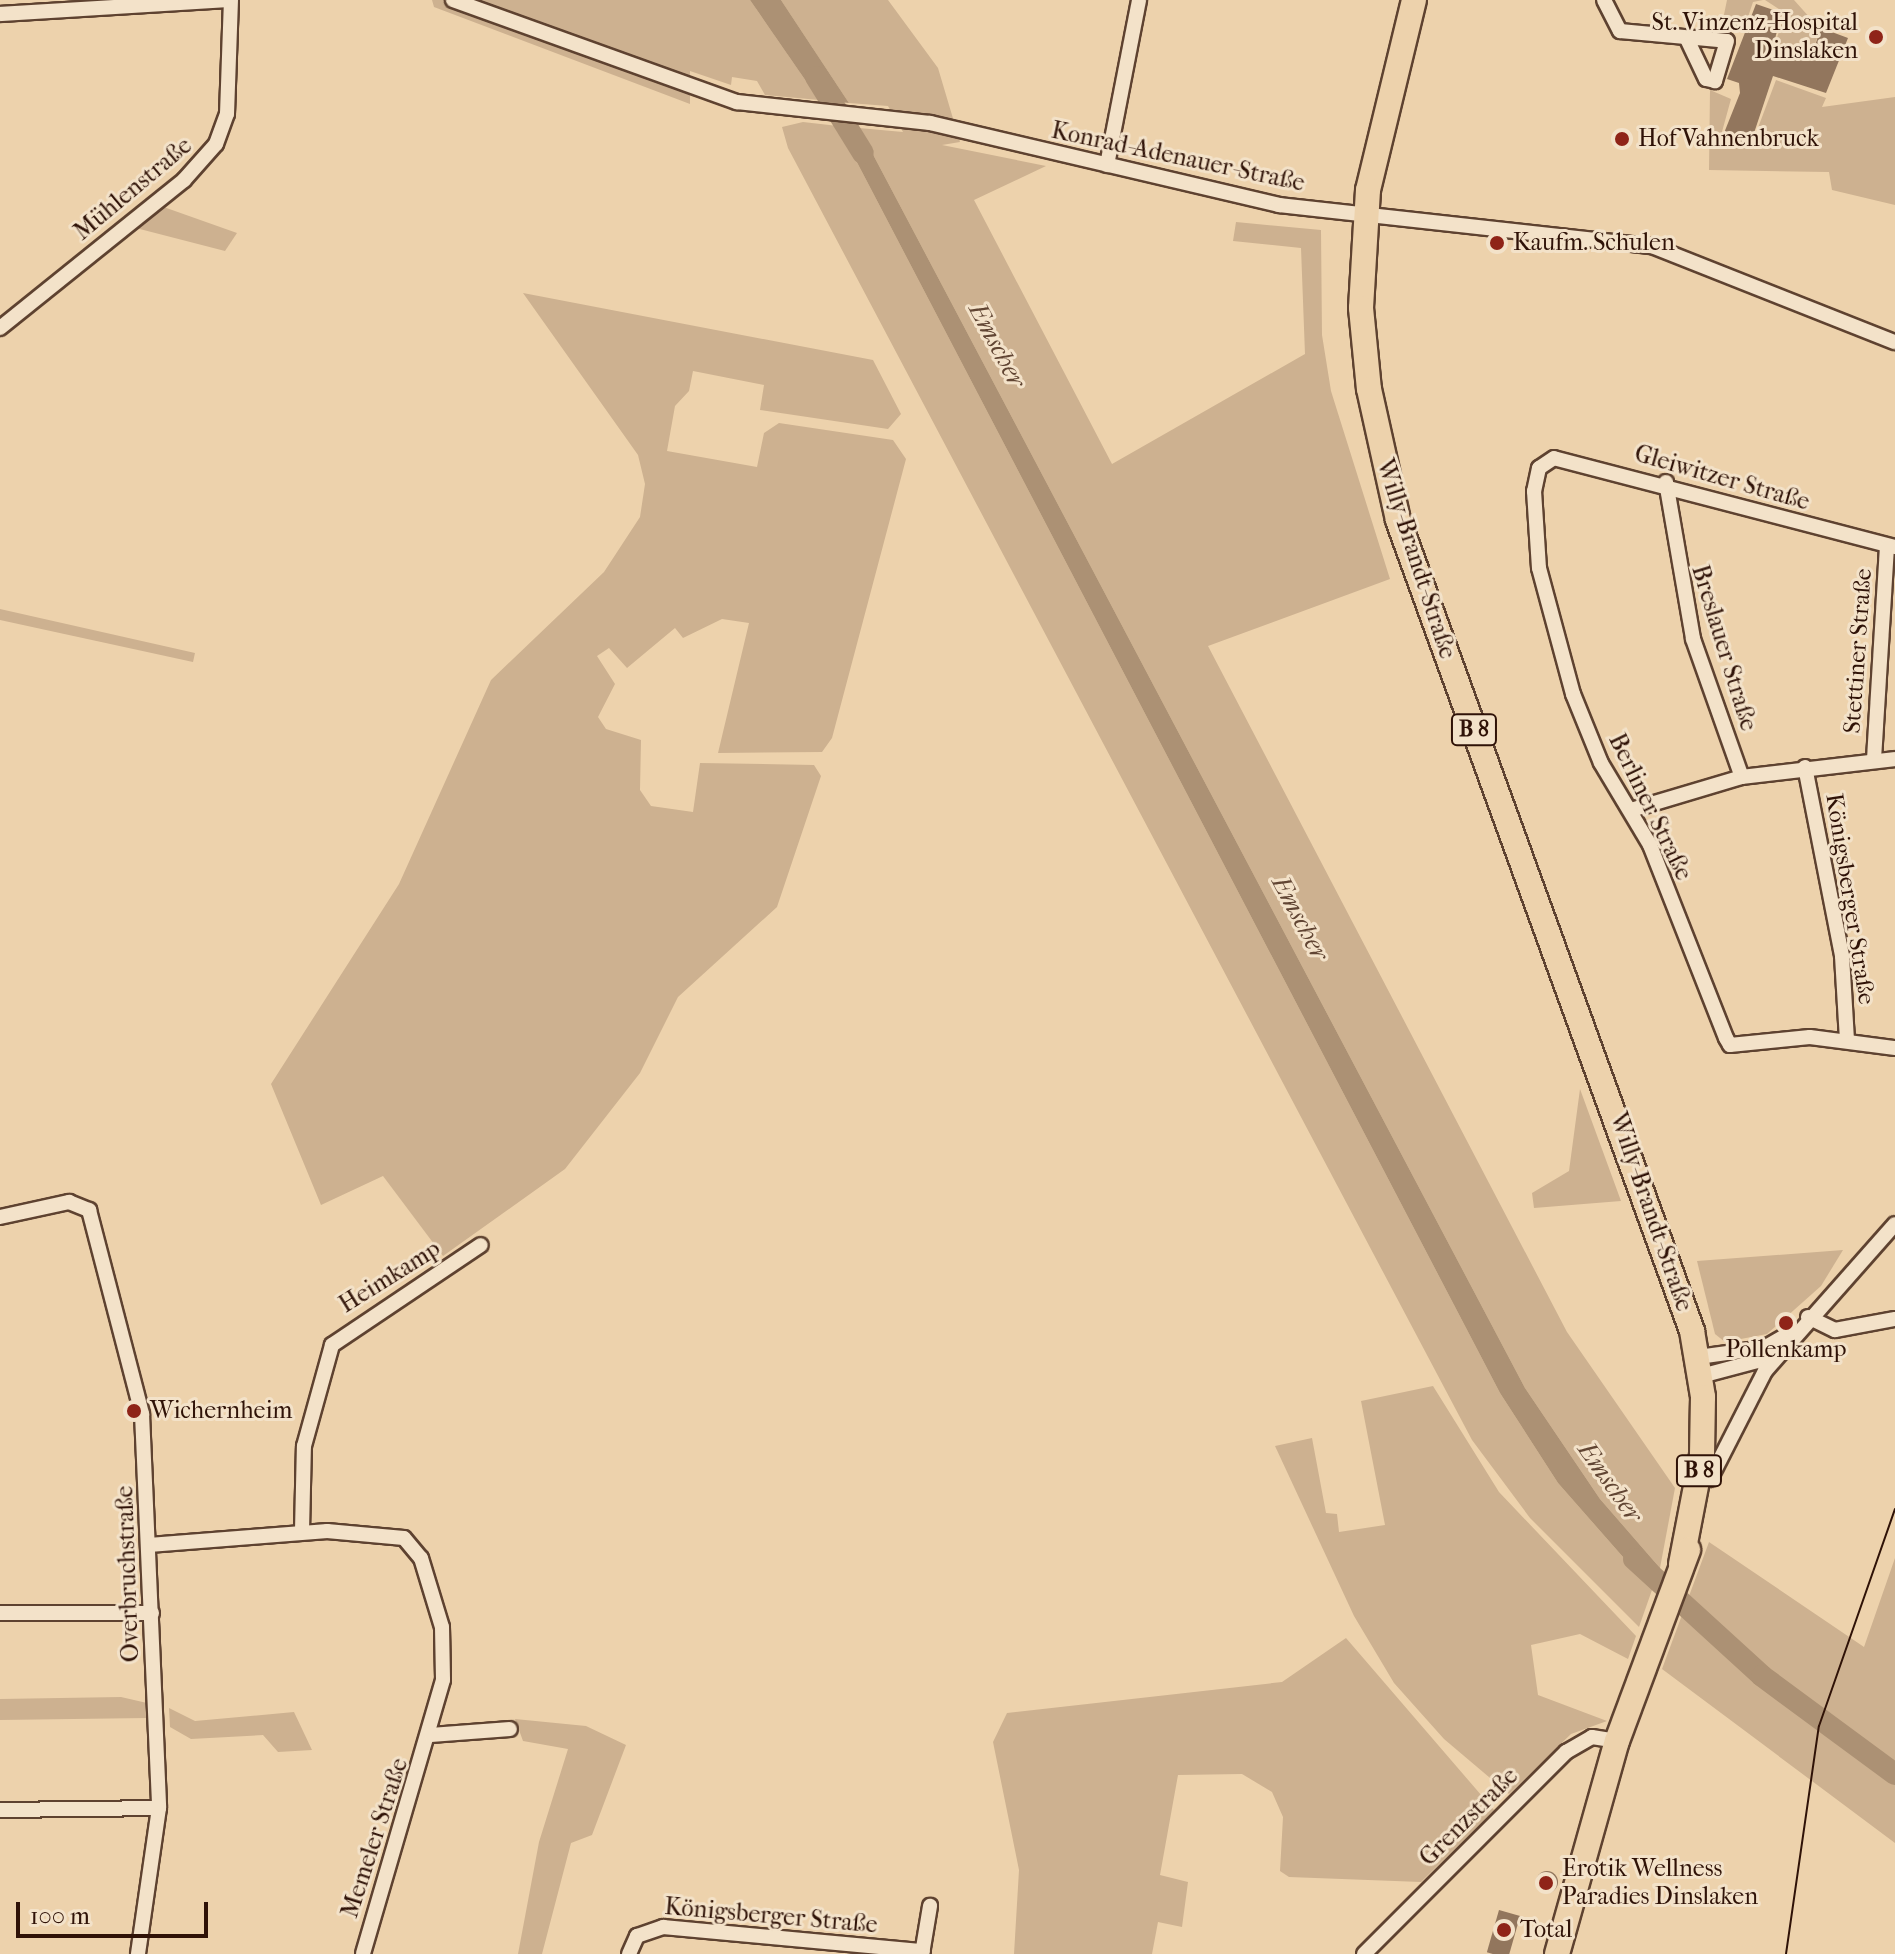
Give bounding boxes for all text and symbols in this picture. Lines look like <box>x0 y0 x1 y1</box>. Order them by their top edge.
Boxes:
place label: St. Vinzenz-Hospital Dinslaken <box>1652 9 1858 65</box>
marker: St. Vinzenz-Hospital Dinslaken <box>1865 26 1887 48</box>
street label: Konrad-Adenauer-Straße <box>1049 116 1307 198</box>
place label: Hof Vahnenbruck <box>1638 125 1819 153</box>
marker: Hof Vahnenbruck <box>1613 130 1631 148</box>
street label: Mühlenstraße <box>68 131 198 247</box>
place label: Kaufm. Schulen <box>1513 229 1675 257</box>
marker: Kaufm. Schulen <box>1488 234 1506 252</box>
water label: Emscher <box>962 297 1032 393</box>
street label: Gleiwitzer Straße <box>1631 439 1813 517</box>
street label: Willy-Brandt-Straße <box>1370 456 1462 662</box>
street label: Breslauer Straße <box>1685 562 1763 734</box>
street label: Stettiner Straße <box>1838 567 1878 735</box>
road number: B 8 <box>1450 712 1498 748</box>
street label: Berliner Straße <box>1602 729 1698 885</box>
street label: Königsberger Straße <box>1819 791 1881 1007</box>
water label: Emscher <box>1265 870 1335 966</box>
street label: Willy-Brandt-Straße <box>1603 1109 1699 1315</box>
street label: Heimkamp <box>334 1235 446 1319</box>
marker: Pollenkamp <box>1777 1314 1795 1332</box>
place label: Pollenkamp <box>1725 1336 1847 1364</box>
place label: Wichernheim <box>150 1397 292 1425</box>
marker: Wichernheim <box>125 1402 143 1420</box>
water label: Emscher <box>1571 1436 1649 1528</box>
road number: B 8 <box>1675 1453 1723 1489</box>
street label: Overbruchstraße <box>111 1485 145 1663</box>
street label: Memeler Straße <box>336 1755 414 1921</box>
street label: Grenzstraße <box>1414 1762 1524 1872</box>
place label: Erotik Wellness Paradies Dinslaken <box>1562 1855 1758 1911</box>
marker: Erotik Wellness Paradies Dinslaken <box>1537 1874 1555 1892</box>
scale bar <box>20 1886 212 1936</box>
street label: Königsberger Straße <box>663 1892 879 1940</box>
text: 100 m <box>30 1902 90 1930</box>
place label: Total <box>1520 1916 1572 1944</box>
marker: Total <box>1495 1921 1513 1939</box>

